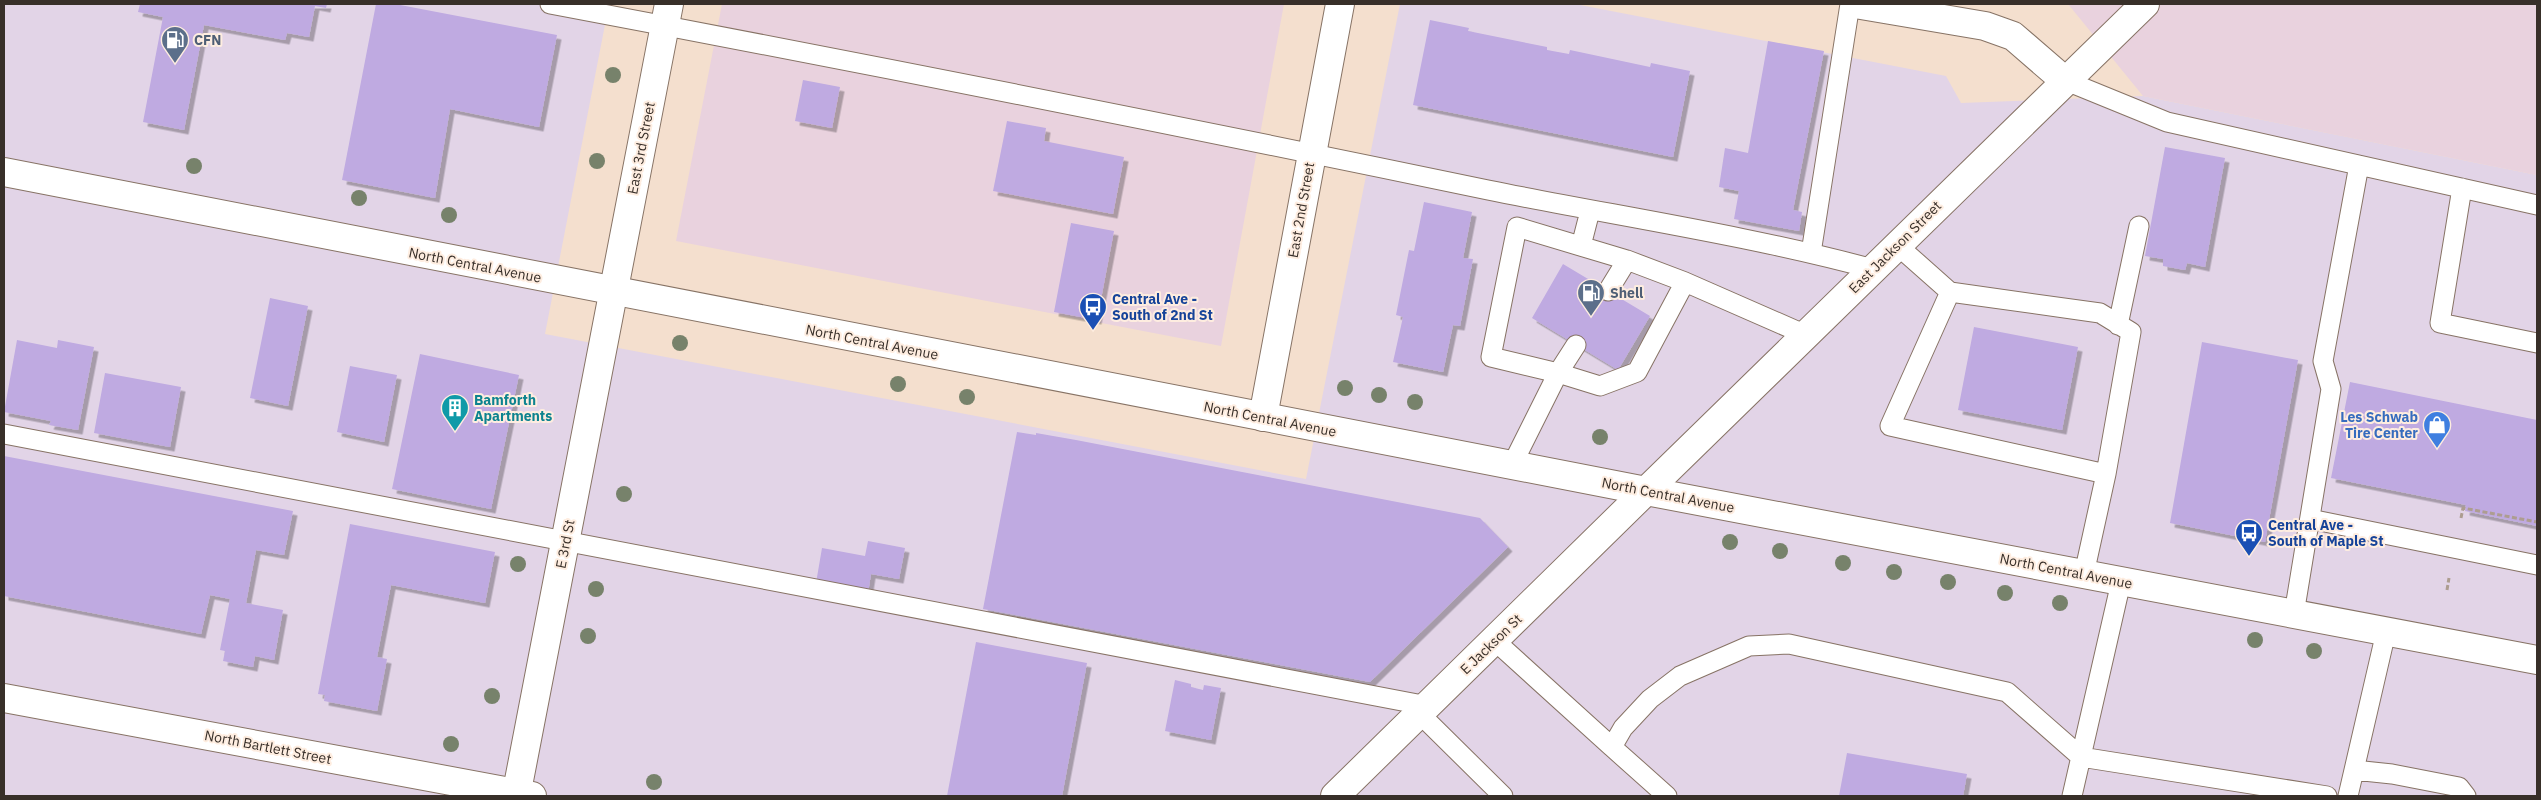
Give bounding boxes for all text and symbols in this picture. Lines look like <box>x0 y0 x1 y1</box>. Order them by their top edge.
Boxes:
fuel station icon: CFN <box>160 25 190 64</box>
place label: CFN <box>194 31 221 49</box>
street label: East 3rd Street <box>623 100 659 196</box>
street label: East 2nd Street <box>1284 161 1318 259</box>
street label: East Jackson Street <box>1845 197 1945 297</box>
street label: North Central Avenue <box>407 243 543 287</box>
fuel station icon: Shell <box>1576 278 1606 317</box>
place label: Shell <box>1610 284 1643 302</box>
place label: Central Ave - South of 2nd St <box>1112 290 1213 324</box>
bus stop icon: Central Ave - South of 2nd St <box>1078 292 1108 331</box>
street label: North Central Avenue <box>804 320 940 364</box>
place label: Bamforth Apartments <box>474 391 552 425</box>
building icon: Bamforth Apartments <box>440 393 470 432</box>
street label: North Central Avenue <box>1202 397 1338 441</box>
place label: Les Schwab Tire Center <box>2340 408 2418 442</box>
shop icon: Les Schwab Tire Center <box>2422 410 2452 449</box>
street label: North Central Avenue <box>1600 473 1736 517</box>
place label: Central Ave - South of Maple St <box>2268 516 2384 550</box>
street label: E 3rd St <box>551 518 579 570</box>
bus stop icon: Central Ave - South of Maple St <box>2234 518 2264 557</box>
street label: North Central Avenue <box>1998 549 2134 593</box>
street label: E Jackson St <box>1456 610 1526 678</box>
street label: North Bartlett Street <box>203 726 333 768</box>

